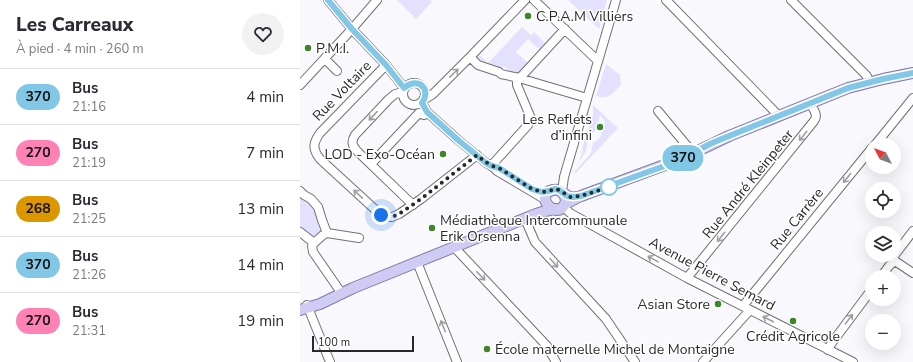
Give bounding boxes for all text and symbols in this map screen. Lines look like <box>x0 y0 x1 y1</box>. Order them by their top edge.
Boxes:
place label: C.P.A.M Villiers <box>536 7 633 26</box>
marker: C.P.A.M Villiers <box>523 11 533 21</box>
text: Les Carreaux <box>16 12 133 38</box>
button: heart <box>242 13 284 55</box>
place label: P.M.I. <box>316 39 349 58</box>
text: À pied · 4 min · 260 m <box>16 40 144 58</box>
marker: P.M.I. <box>303 43 313 53</box>
street label: Rue Voltaire <box>308 57 376 125</box>
one-way arrow <box>449 68 459 78</box>
text: Bus <box>72 78 98 98</box>
text: 370 <box>25 87 51 106</box>
text: 4 min <box>246 87 284 107</box>
text: 21:16 <box>72 98 106 116</box>
place label: Les Reflets d’infini <box>522 110 592 145</box>
one-way arrow <box>368 111 378 121</box>
marker: Les Reflets d’infini <box>595 122 605 132</box>
street label: Rue André Kleinpeter <box>698 126 798 242</box>
one-way arrow <box>799 130 808 141</box>
text: Bus <box>72 134 98 154</box>
north arrow <box>865 138 901 174</box>
map controls <box>865 138 901 350</box>
text: 270 <box>25 143 51 162</box>
text: 7 min <box>246 143 284 163</box>
place label: LOD - Exo-Océan <box>324 145 435 164</box>
line badge: 370 <box>660 145 706 171</box>
text: 370 <box>670 148 696 167</box>
marker: LOD - Exo-Océan <box>438 149 448 159</box>
text: 21:19 <box>72 154 106 172</box>
one-way arrow <box>843 173 852 184</box>
unlabelled marker <box>600 178 618 196</box>
button: locate <box>865 182 901 218</box>
street label: Rue Carrère <box>766 184 828 254</box>
one-way arrow <box>353 189 364 198</box>
text: Bus <box>72 190 98 210</box>
text: 268 <box>25 199 51 218</box>
text: 13 min <box>237 199 284 219</box>
your location <box>371 205 391 225</box>
text: 21:25 <box>72 210 106 228</box>
place label: Médiathèque Intercommunale Erik Orsenna <box>440 211 627 246</box>
marker: Médiathèque Intercommunale Erik Orsenna <box>427 223 437 233</box>
button: layers <box>865 226 901 262</box>
one-way arrow <box>717 231 726 242</box>
street label: Avenue Pierre Semard <box>646 233 778 315</box>
text: Bus <box>72 246 98 266</box>
one-way arrow <box>647 254 659 262</box>
text: 370 <box>25 255 51 274</box>
text: 14 min <box>237 255 284 275</box>
one-way arrow <box>549 257 558 268</box>
text: 21:26 <box>72 266 106 284</box>
button: + <box>865 270 901 306</box>
one-way arrow <box>476 271 485 281</box>
place label: Asian Store <box>637 295 710 314</box>
marker: Asian Store <box>713 299 723 309</box>
text: Bus <box>72 302 98 322</box>
text: 270 <box>25 311 51 330</box>
text: 19 min <box>237 311 284 331</box>
one-way arrow <box>845 314 854 325</box>
button: − <box>865 314 901 350</box>
one-way arrow <box>762 315 774 322</box>
marker: Crédit Agricole <box>788 316 798 326</box>
one-way arrow <box>438 320 446 332</box>
text: 21:31 <box>72 322 106 340</box>
place label: Crédit Agricole <box>746 327 840 346</box>
scale bar <box>312 334 414 353</box>
text: 100 m <box>318 335 350 350</box>
place label: École maternelle Michel de Montaigne <box>495 340 735 359</box>
marker: École maternelle Michel de Montaigne <box>482 344 492 354</box>

